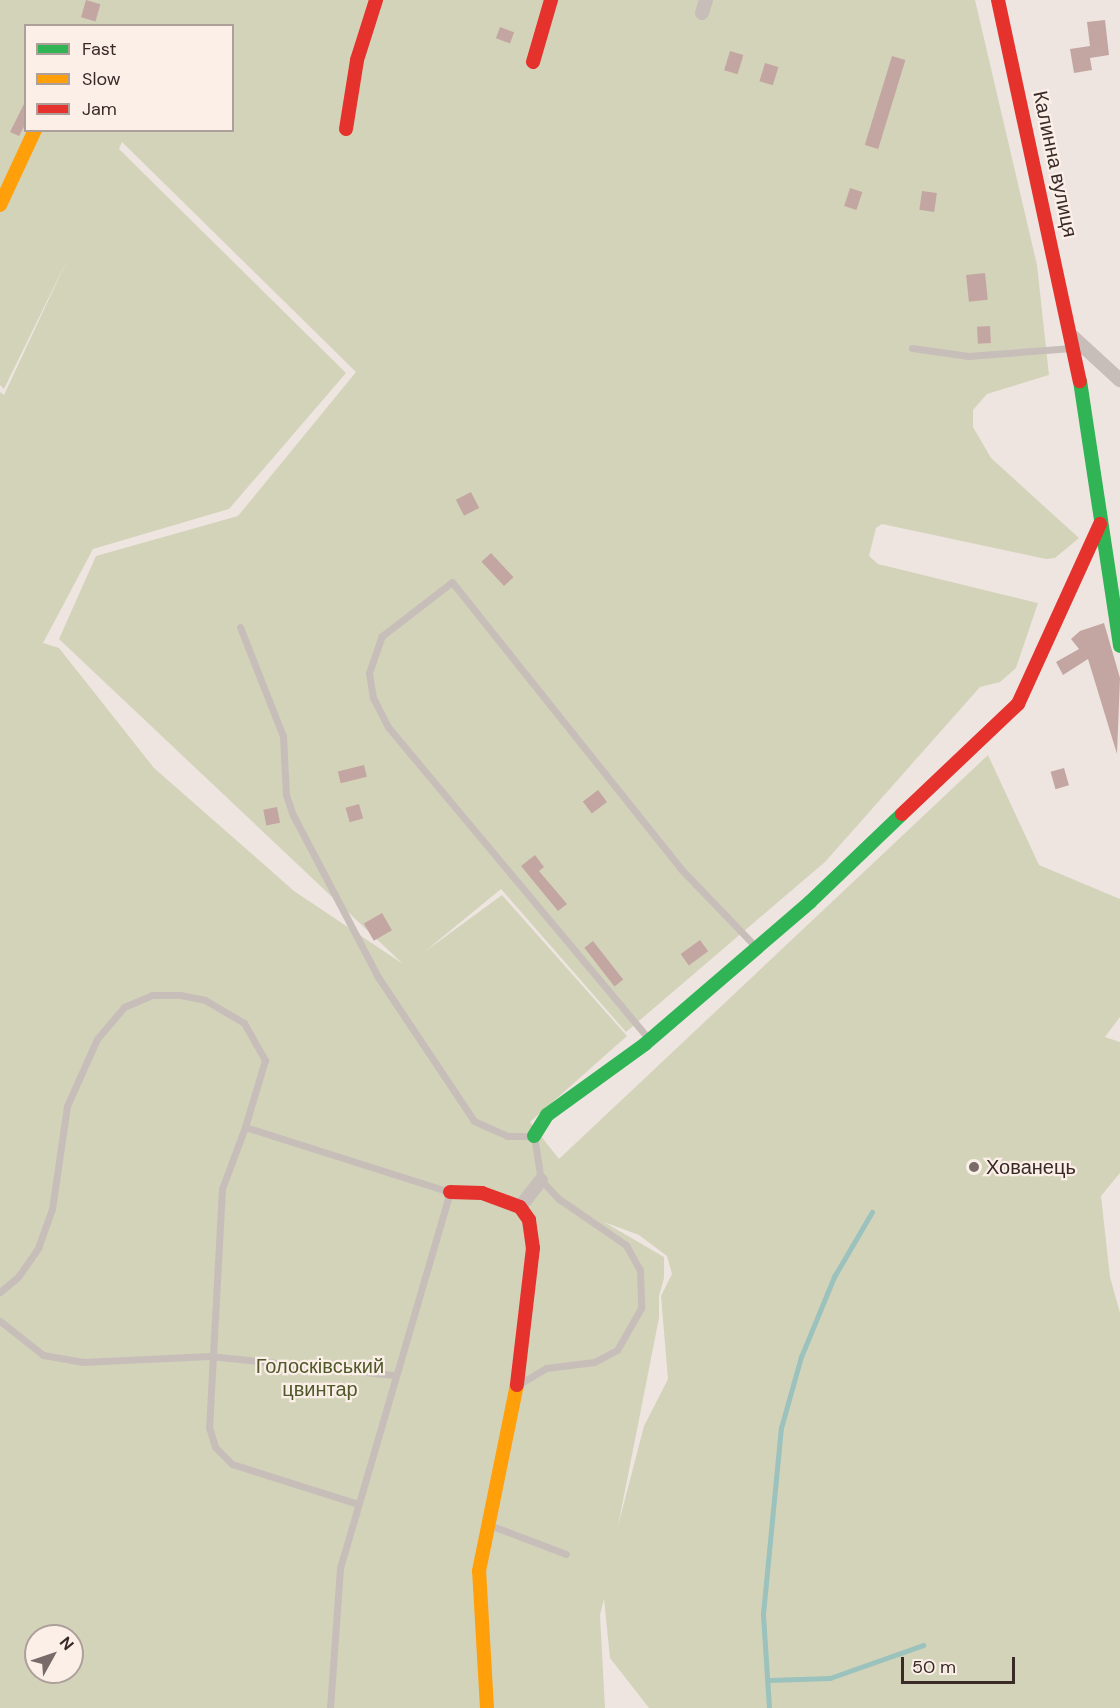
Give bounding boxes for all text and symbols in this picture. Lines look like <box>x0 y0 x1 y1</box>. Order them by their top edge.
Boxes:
legend <box>24 24 234 132</box>
text: Fast <box>82 37 117 61</box>
text: Slow <box>82 67 121 91</box>
street label: Калинна вулиця <box>1028 89 1082 239</box>
text: Jam <box>82 97 117 121</box>
place label: Хованець <box>986 1155 1076 1179</box>
marker: Хованець <box>967 1160 981 1174</box>
park label: Голосківський цвинтар <box>256 1355 384 1402</box>
north arrow <box>24 1624 84 1684</box>
text: N <box>55 1632 78 1655</box>
scale bar <box>904 1645 1018 1683</box>
text: 50 m <box>912 1655 956 1679</box>

